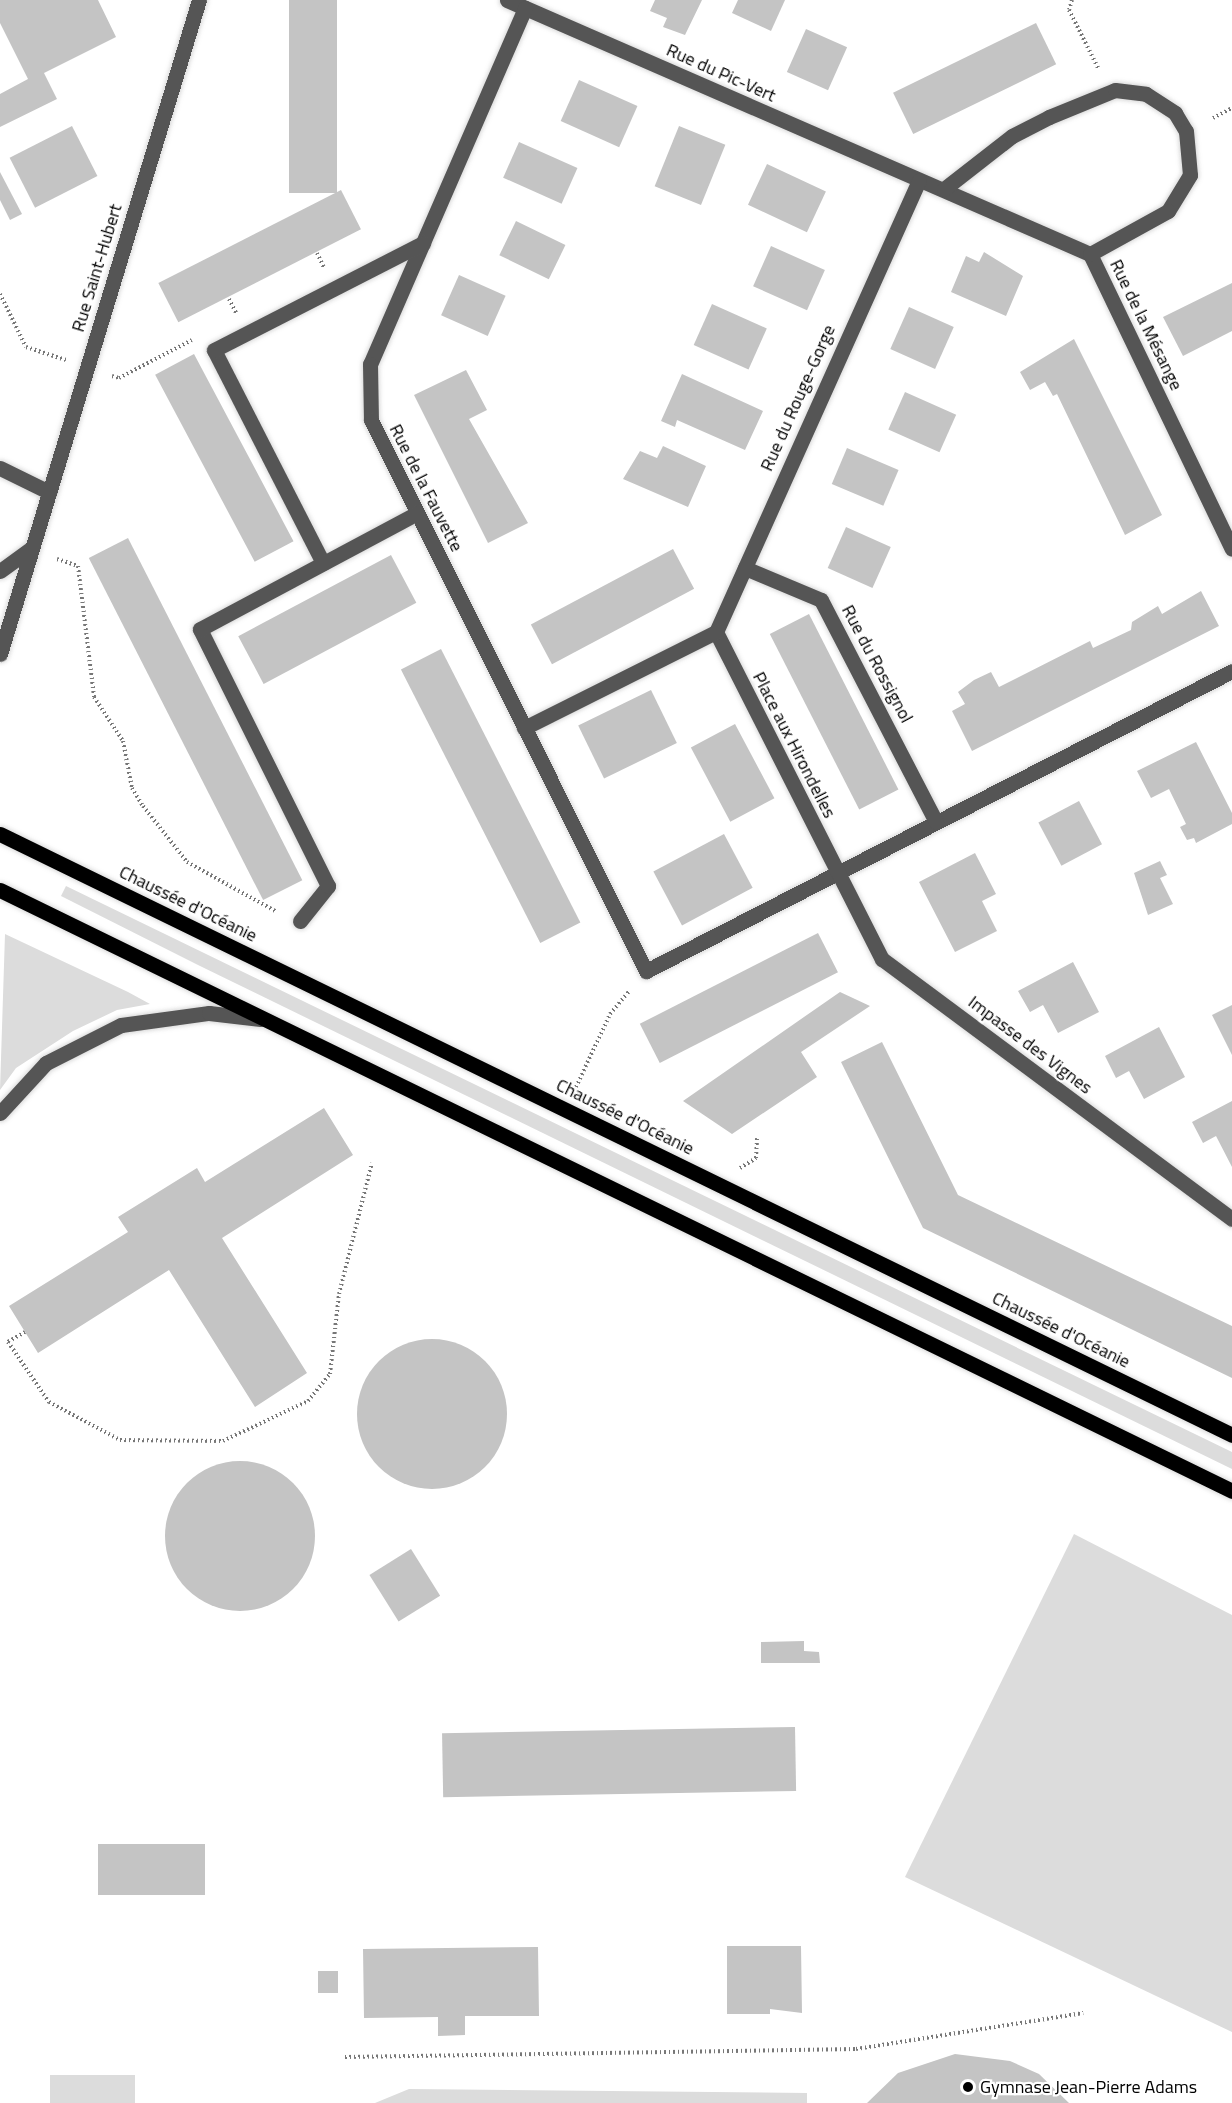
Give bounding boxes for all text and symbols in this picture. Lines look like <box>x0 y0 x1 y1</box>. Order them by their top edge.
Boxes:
street label: Rue du Pic-Vert <box>663 39 779 107</box>
street label: Rue Saint-Hubert <box>67 201 127 335</box>
street label: Rue de la Mésange <box>1105 256 1187 394</box>
street label: Rue du Rouge-Gorge <box>756 321 840 475</box>
street label: Rue de la Fauvette <box>385 421 467 555</box>
street label: Rue du Rossignol <box>837 601 917 727</box>
street label: Place aux Hirondelles <box>748 668 840 822</box>
street label: Chaussée d'Océanie <box>116 861 260 947</box>
street label: Impasse des Vignes <box>964 991 1096 1099</box>
street label: Chaussée d'Océanie <box>553 1074 697 1160</box>
street label: Chaussée d'Océanie <box>989 1287 1133 1373</box>
place label: Gymnase Jean-Pierre Adams <box>980 2076 1197 2098</box>
marker: Gymnase Jean-Pierre Adams <box>961 2080 975 2094</box>

